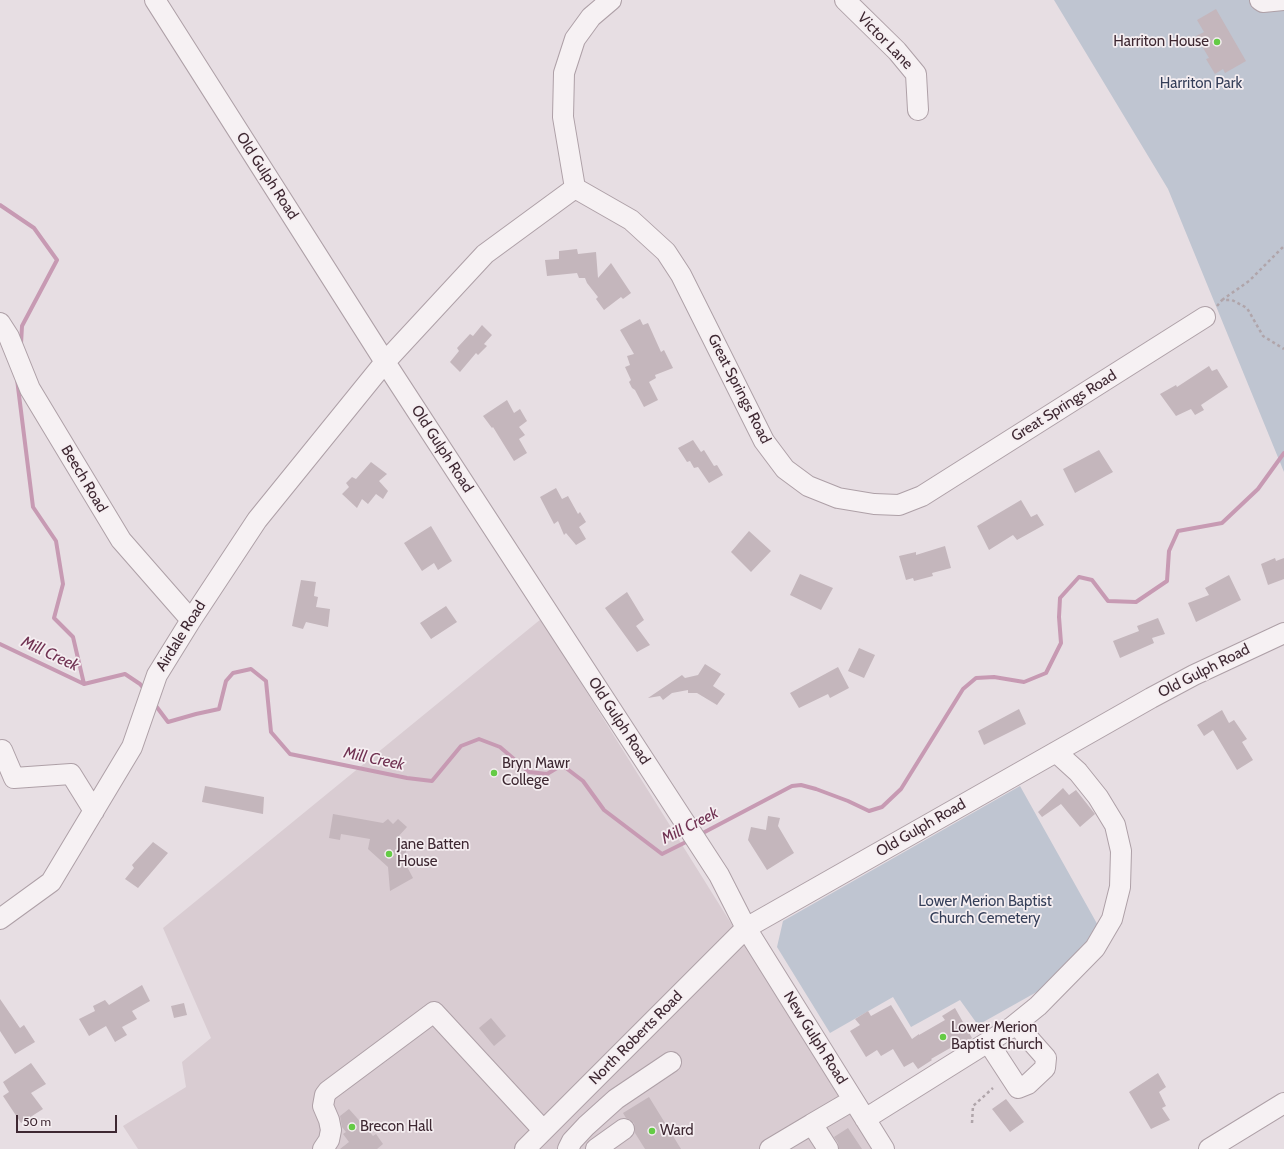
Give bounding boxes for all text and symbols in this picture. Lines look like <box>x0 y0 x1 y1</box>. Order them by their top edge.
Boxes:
street label: Victor Lane <box>854 9 916 73</box>
place label: Harriton House <box>1113 33 1209 51</box>
marker: Harriton House <box>1212 37 1222 47</box>
park label: Harriton Park <box>1160 75 1242 93</box>
street label: Old Gulph Road <box>232 129 302 223</box>
street label: Great Springs Road <box>704 331 774 447</box>
street label: Great Springs Road <box>1008 366 1120 446</box>
street label: Old Gulph Road <box>407 402 477 496</box>
street label: Beech Road <box>57 442 111 516</box>
street label: Airdale Road <box>152 598 210 674</box>
water label: Mill Creek <box>18 632 82 676</box>
street label: Old Gulph Road <box>1155 640 1253 702</box>
street label: Old Gulph Road <box>584 674 654 768</box>
water label: Mill Creek <box>342 743 406 775</box>
place label: Bryn Mawr College <box>502 755 570 790</box>
marker: Bryn Mawr College <box>489 768 499 778</box>
street label: Old Gulph Road <box>873 795 969 861</box>
water label: Mill Creek <box>658 804 722 848</box>
place label: Jane Batten House <box>397 836 469 871</box>
marker: Jane Batten House <box>384 849 394 859</box>
park label: Lower Merion Baptist Church Cemetery <box>918 893 1052 928</box>
street label: North Roberts Road <box>586 988 686 1088</box>
street label: New Gulph Road <box>779 988 851 1088</box>
place label: Lower Merion Baptist Church <box>951 1019 1043 1054</box>
marker: Lower Merion Baptist Church <box>938 1032 948 1042</box>
scale bar <box>18 1107 119 1133</box>
text: 50 m <box>23 1114 51 1129</box>
place label: Brecon Hall <box>360 1118 433 1136</box>
marker: Brecon Hall <box>347 1122 357 1132</box>
place label: Ward <box>660 1122 694 1140</box>
marker: Ward <box>647 1126 657 1136</box>

